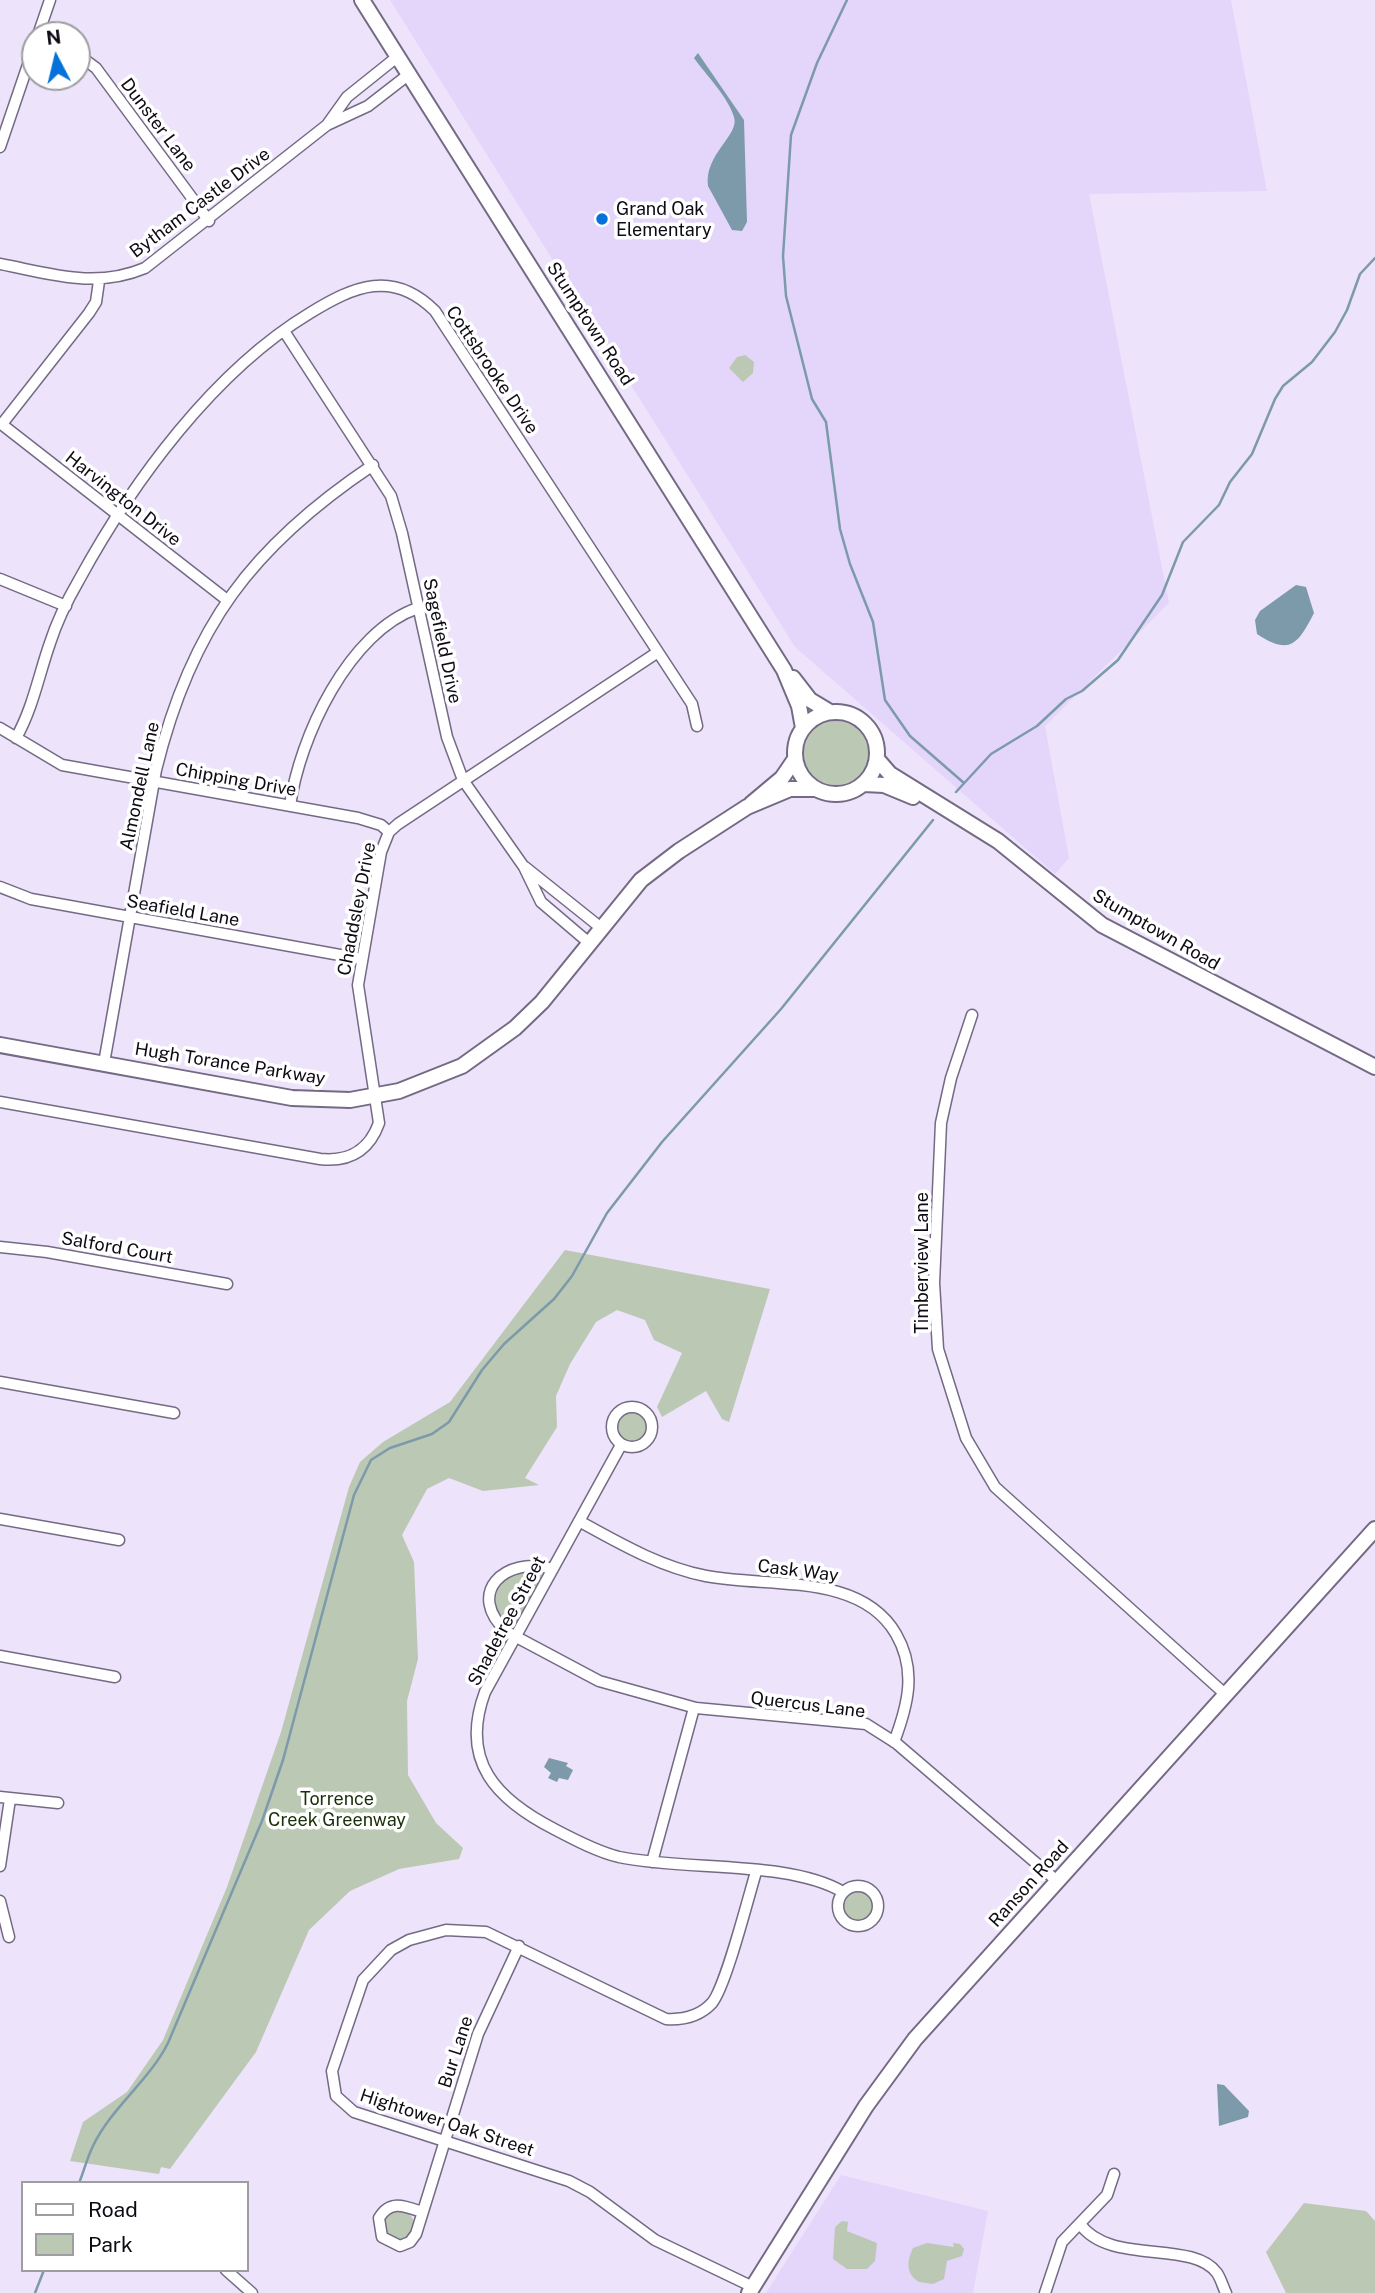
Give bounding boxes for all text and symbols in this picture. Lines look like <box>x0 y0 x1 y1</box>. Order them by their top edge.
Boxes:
north arrow <box>21 21 91 91</box>
text: N <box>45 25 62 49</box>
street label: Dunster Lane <box>116 74 200 176</box>
street label: Bytham Castle Drive <box>126 143 274 263</box>
place label: Grand Oak Elementary <box>616 198 712 241</box>
marker: Grand Oak Elementary <box>594 211 610 227</box>
street label: Stumptown Road <box>542 258 638 390</box>
street label: Cottsbrooke Drive <box>441 302 543 438</box>
street label: Harvington Drive <box>61 447 185 551</box>
street label: Sagefield Drive <box>418 576 466 706</box>
street label: Almondell Lane <box>116 720 164 852</box>
street label: Chipping Drive <box>174 759 298 801</box>
street label: Chaddsley Drive <box>333 840 381 978</box>
street label: Stumptown Road <box>1089 885 1223 975</box>
street label: Seafield Lane <box>125 890 241 932</box>
street label: Hugh Torance Parkway <box>133 1038 327 1090</box>
street label: Timberview Lane <box>911 1192 933 1334</box>
street label: Salford Court <box>59 1228 175 1268</box>
street label: Shadetree Street <box>464 1552 550 1690</box>
street label: Cask Way <box>756 1555 840 1587</box>
street label: Quercus Lane <box>749 1687 867 1723</box>
park label: Torrence Creek Greenway <box>268 1788 406 1830</box>
street label: Ranson Road <box>985 1836 1073 1932</box>
street label: Bur Lane <box>434 2013 478 2091</box>
street label: Hightower Oak Street <box>357 2085 537 2161</box>
legend <box>21 2181 248 2272</box>
text: Road <box>88 2197 138 2222</box>
text: Park <box>88 2232 133 2257</box>

